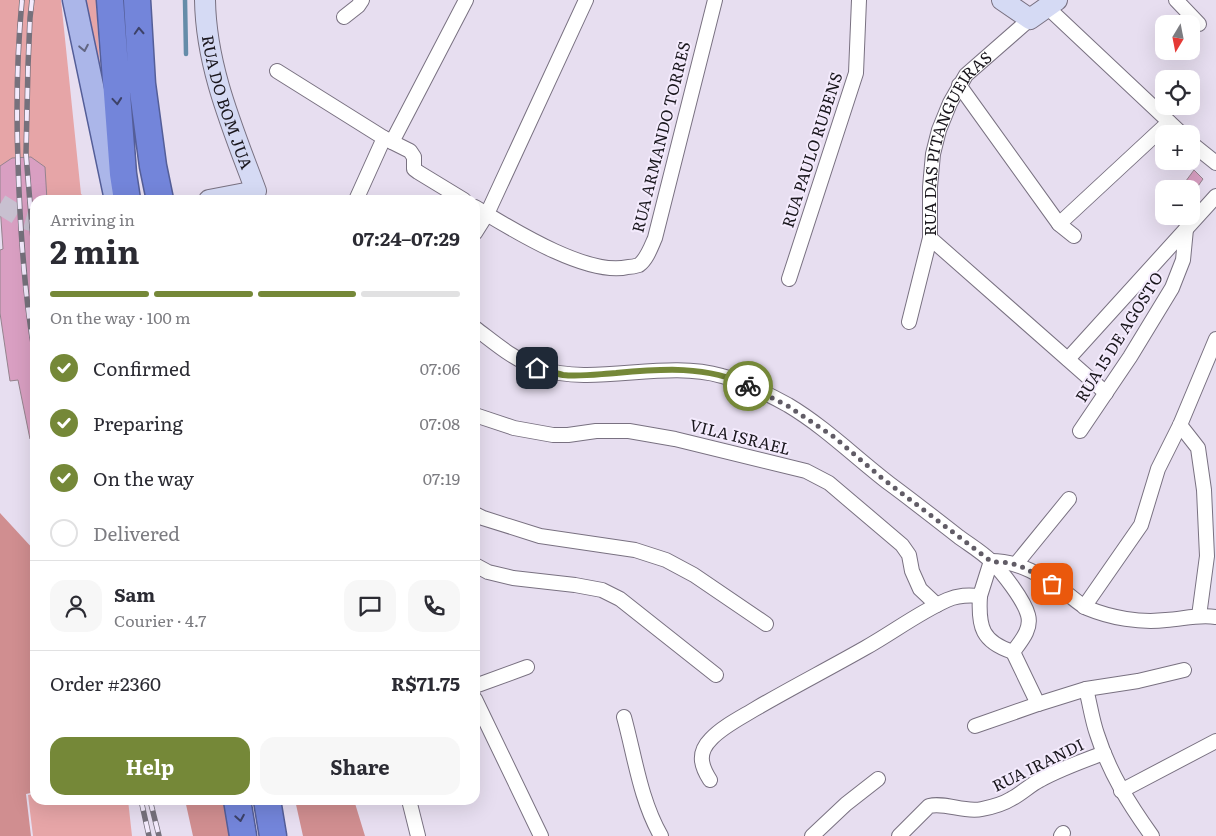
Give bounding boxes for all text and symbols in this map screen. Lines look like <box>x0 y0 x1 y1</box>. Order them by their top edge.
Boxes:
north arrow <box>1155 15 1200 60</box>
map controls <box>1155 15 1200 225</box>
one-way arrow <box>134 27 145 35</box>
street label: RUA DO BOM JUA <box>197 33 260 173</box>
street label: RUA ARMANDO TORRES <box>625 39 695 235</box>
one-way arrow <box>78 43 88 52</box>
street label: RUA DAS PITANGUEIRAS <box>917 45 996 236</box>
street label: RUA PAULO RUBENS <box>775 69 848 231</box>
button: locate <box>1155 70 1200 115</box>
one-way arrow <box>111 97 122 105</box>
button: + <box>1155 125 1200 170</box>
button: − <box>1155 180 1200 225</box>
text: Arriving in <box>50 207 135 231</box>
text: 07:24–07:29 <box>352 224 460 252</box>
text: 2 min <box>50 226 139 274</box>
street label: RUA 15 DE AGOSTO <box>1068 267 1168 406</box>
text: On the way · 100 m <box>50 305 190 329</box>
pin <box>516 347 558 389</box>
icon: check <box>50 354 78 382</box>
text: Confirmed <box>93 354 191 382</box>
icon: home <box>523 354 551 382</box>
text: 07:06 <box>420 356 460 380</box>
courier <box>723 361 773 411</box>
icon: bike <box>734 372 762 400</box>
icon: check <box>50 409 78 437</box>
text: Preparing <box>93 409 183 437</box>
text: 07:08 <box>420 411 460 435</box>
street label: VILA ISRAEL <box>687 412 793 460</box>
icon: check <box>50 464 78 492</box>
text: On the way <box>93 464 194 492</box>
text: 07:19 <box>423 466 460 490</box>
text: Delivered <box>93 519 180 547</box>
pin <box>1031 563 1073 605</box>
icon: bag <box>1038 570 1066 598</box>
button: person <box>50 580 102 632</box>
text: Sam <box>114 580 155 608</box>
button: chat <box>344 580 396 632</box>
button: phone <box>408 580 460 632</box>
text: Courier · 4.7 <box>114 608 206 632</box>
text: Order #2360 <box>50 669 161 697</box>
text: R$71.75 <box>391 669 460 697</box>
street label: RUA IRANDI <box>988 732 1088 797</box>
button: Help <box>50 737 250 795</box>
button: Share <box>260 737 460 795</box>
one-way arrow <box>234 814 244 822</box>

